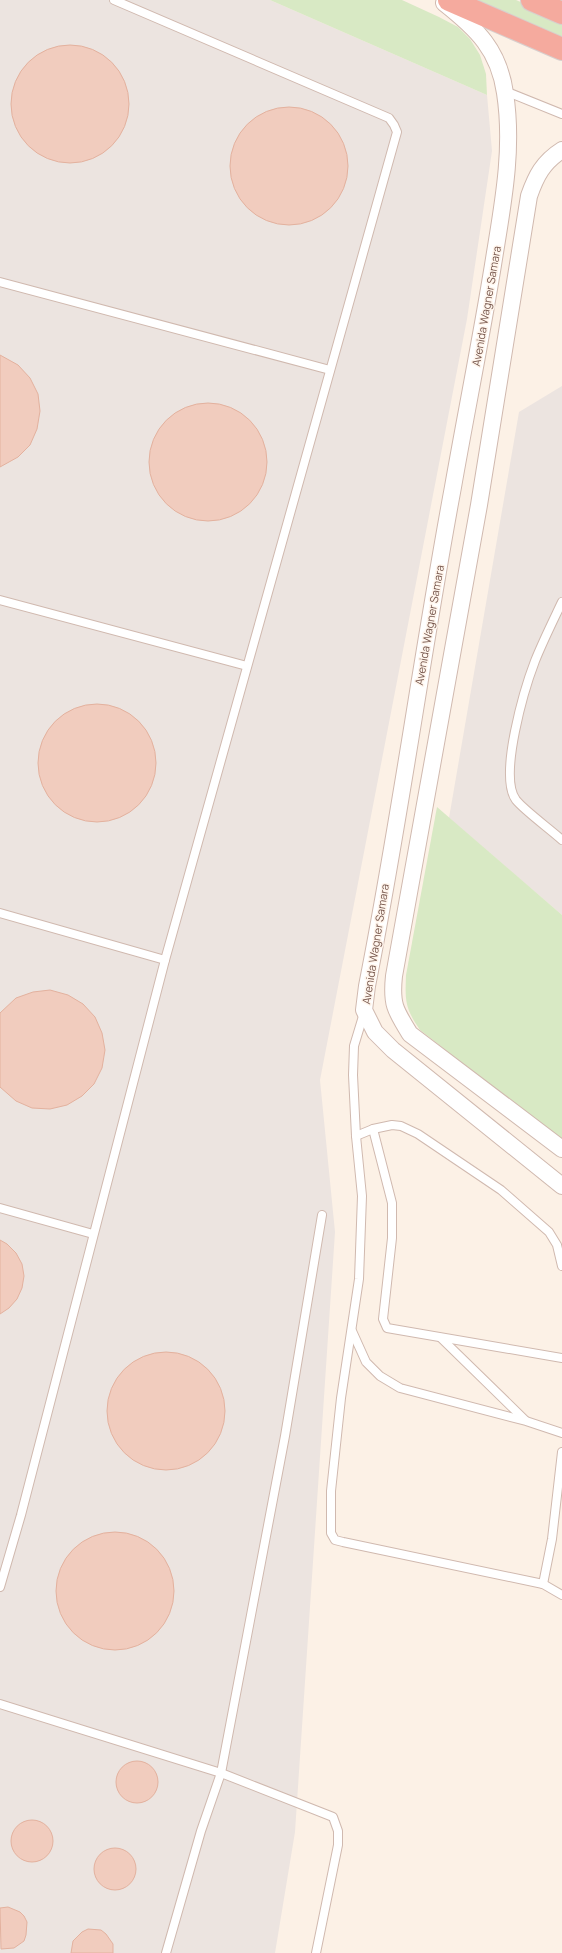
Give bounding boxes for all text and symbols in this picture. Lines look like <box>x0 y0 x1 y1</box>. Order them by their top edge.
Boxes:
street label: Avenida Wagner Samara <box>468 245 504 367</box>
street label: Avenida Wagner Samara <box>411 564 447 686</box>
street label: Avenida Wagner Samara <box>358 883 392 1005</box>

